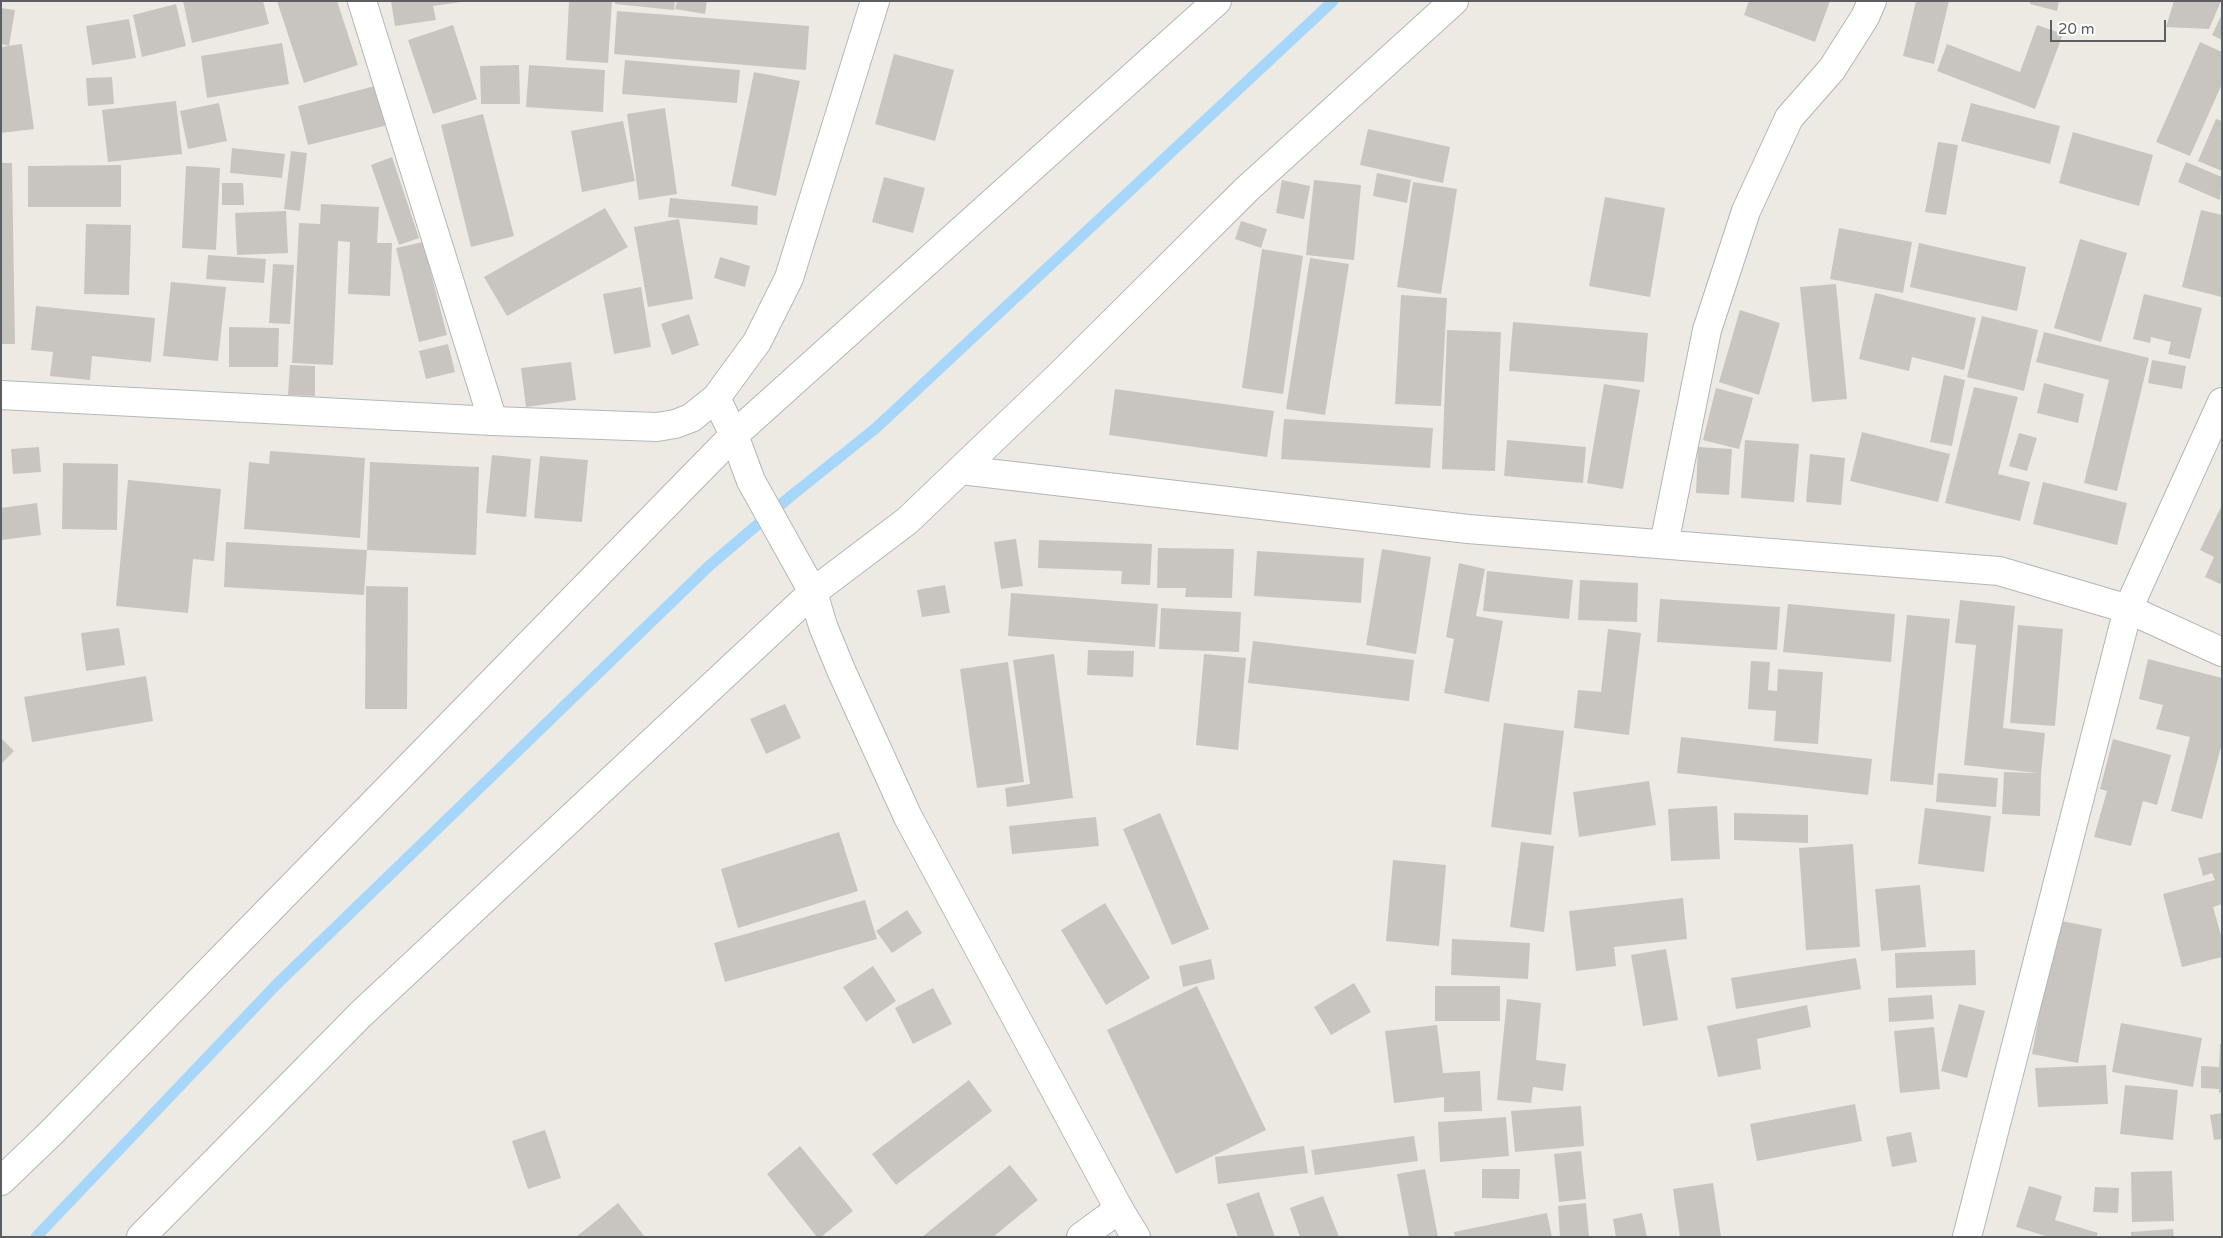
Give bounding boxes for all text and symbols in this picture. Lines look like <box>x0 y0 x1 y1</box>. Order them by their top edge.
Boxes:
scale bar <box>2053 10 2169 42</box>
text: 20 m <box>2058 20 2095 38</box>

